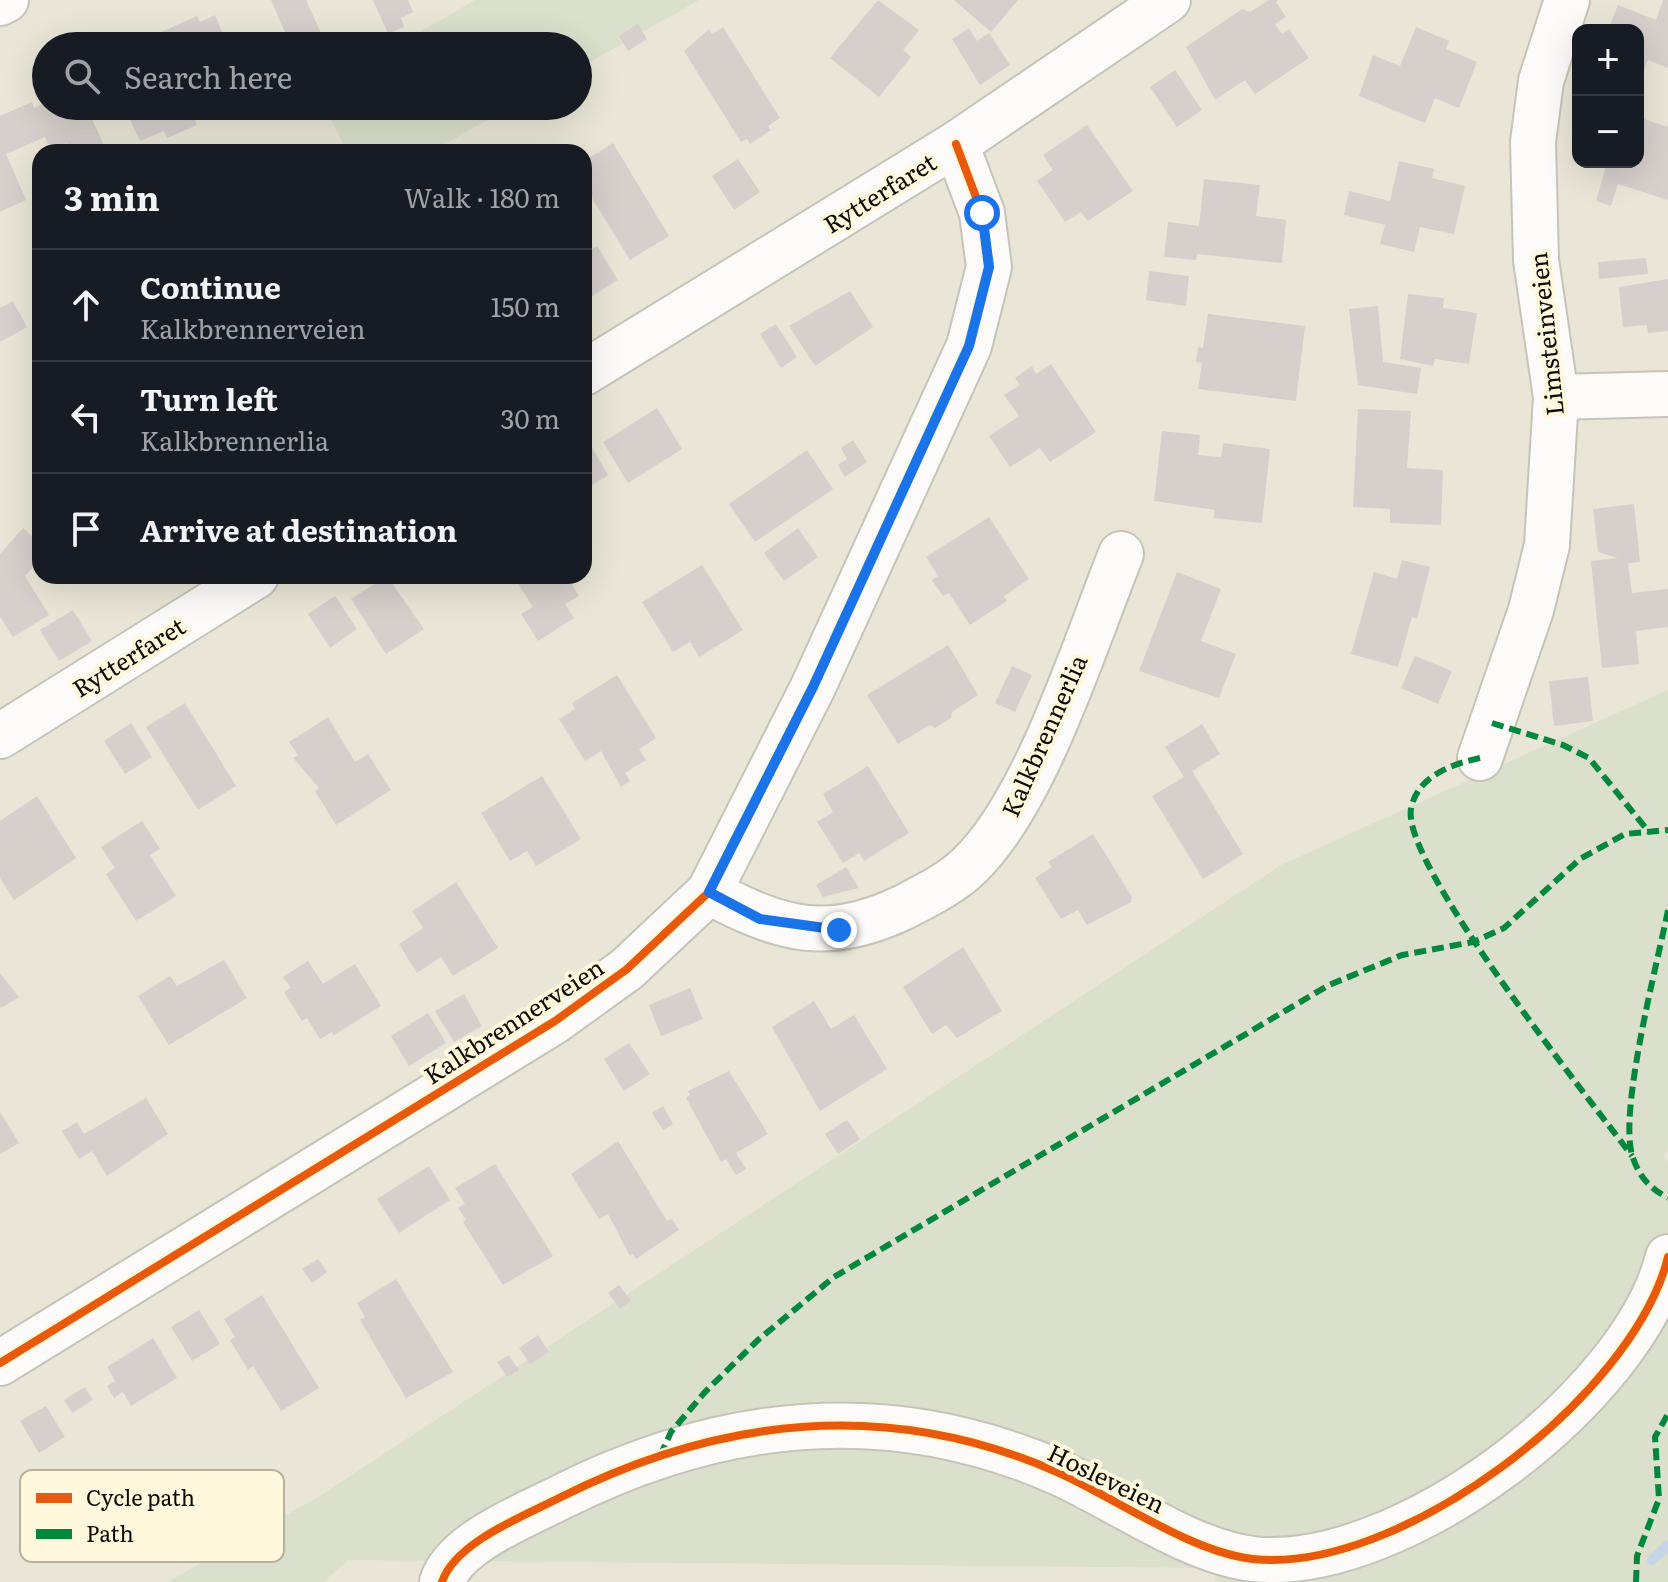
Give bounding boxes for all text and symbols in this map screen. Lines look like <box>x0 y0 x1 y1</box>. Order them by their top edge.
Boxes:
map controls <box>1572 24 1644 168</box>
button: + <box>1572 24 1644 96</box>
search box <box>32 32 592 120</box>
icon: search <box>60 54 104 98</box>
text: Search here <box>124 54 292 98</box>
button: − <box>1572 96 1644 168</box>
street label: Rytterfaret <box>816 143 942 240</box>
text: 3 min <box>64 171 160 221</box>
text: Walk · 180 m <box>404 177 560 216</box>
route start <box>964 195 1000 231</box>
street label: Limsteinveien <box>1519 250 1571 417</box>
text: Continue <box>140 264 281 308</box>
icon: ahead <box>64 283 108 327</box>
text: 150 m <box>491 286 560 325</box>
text: Kalkbrennerveien <box>140 308 365 347</box>
text: Turn left <box>140 376 278 420</box>
icon: left <box>64 395 108 439</box>
text: 30 m <box>500 398 560 437</box>
text: Kalkbrennerlia <box>140 420 329 459</box>
icon: arrive <box>64 507 108 551</box>
text: Arrive at destination <box>140 507 457 551</box>
street label: Rytterfaret <box>65 607 191 704</box>
street label: Kalkbrennerlia <box>992 648 1094 822</box>
route end <box>821 912 857 948</box>
street label: Kalkbrennerveien <box>416 949 610 1091</box>
street label: Hosleveien <box>1042 1434 1172 1521</box>
legend <box>20 1470 284 1562</box>
text: Cycle path <box>86 1480 195 1513</box>
text: Path <box>86 1516 134 1549</box>

